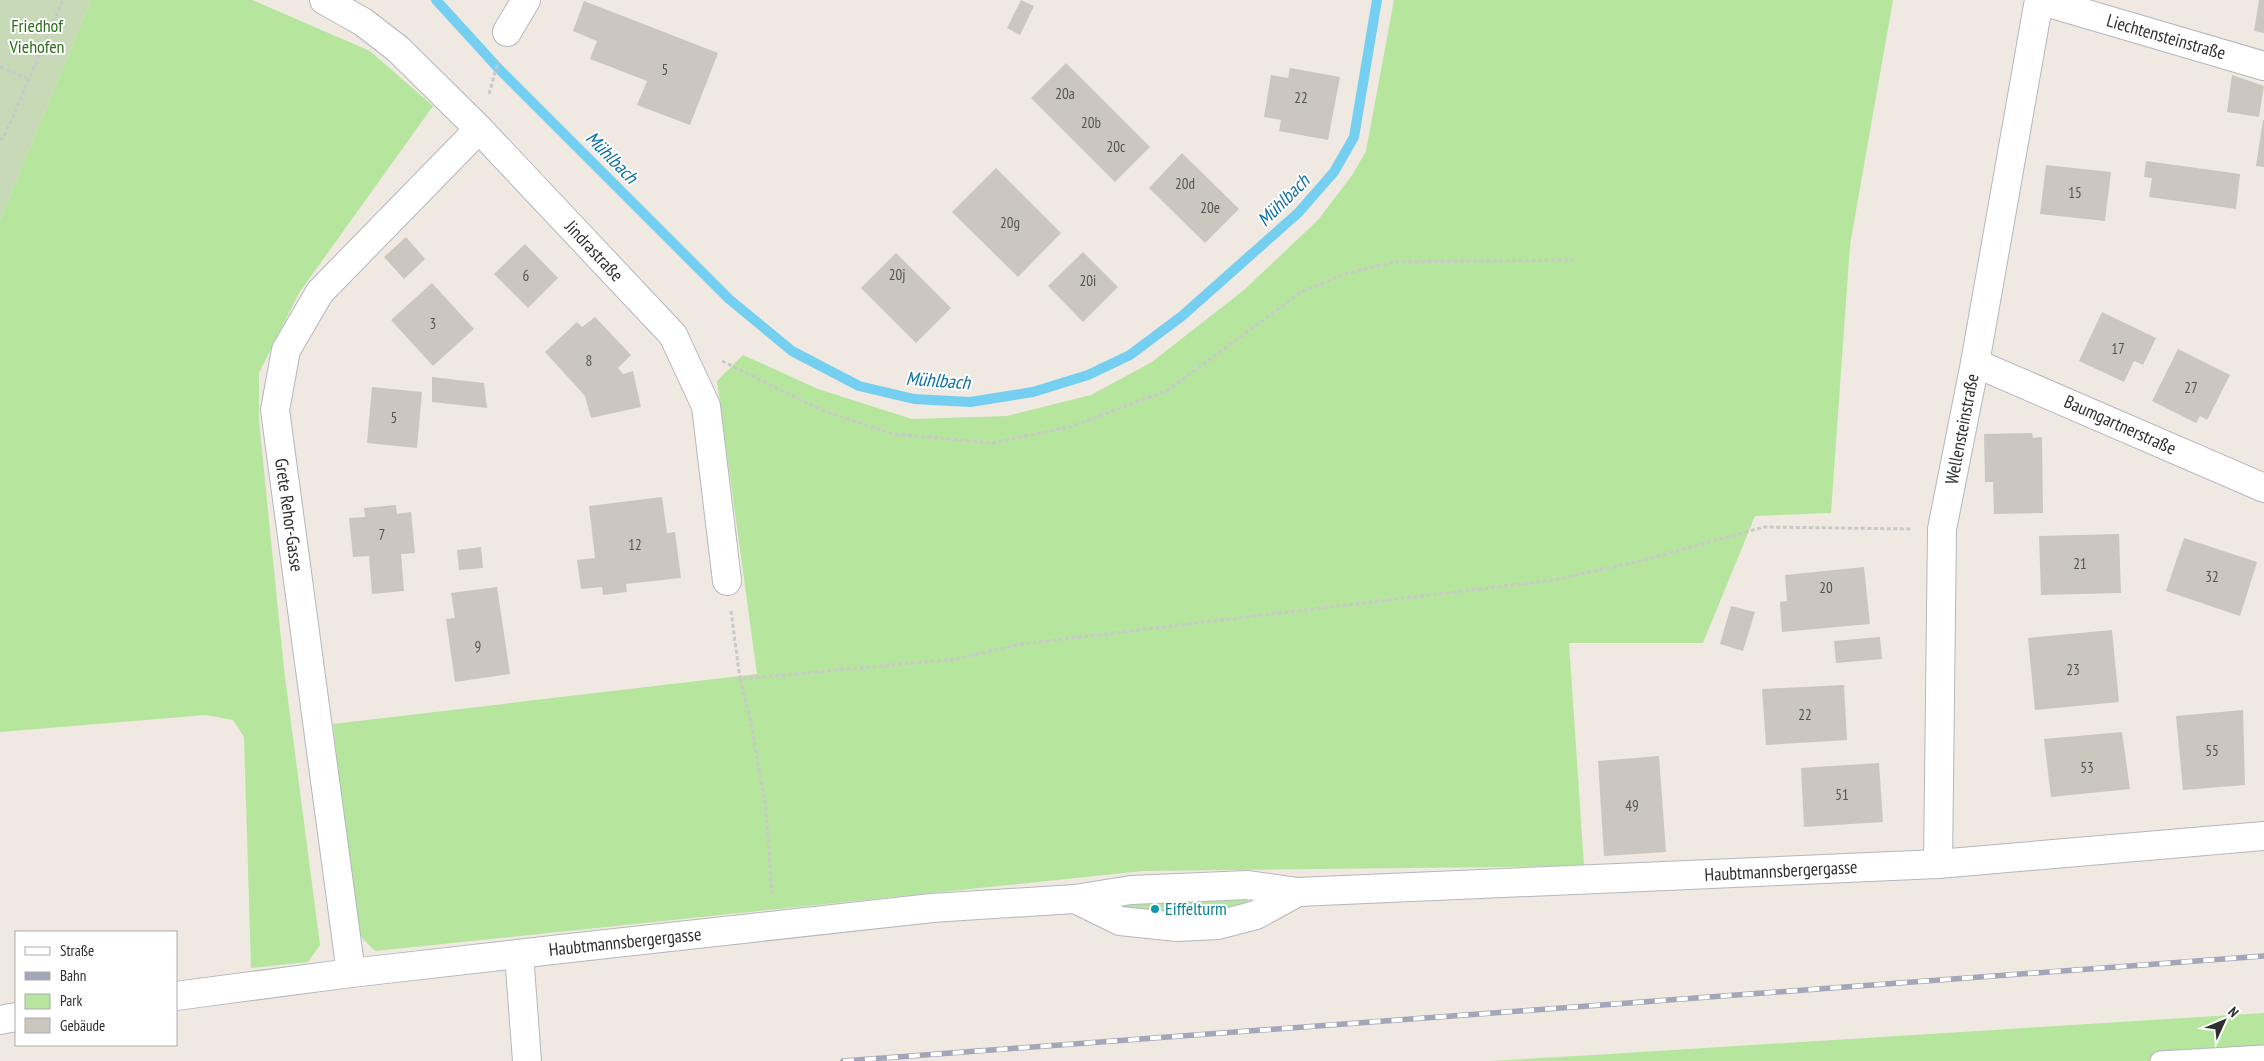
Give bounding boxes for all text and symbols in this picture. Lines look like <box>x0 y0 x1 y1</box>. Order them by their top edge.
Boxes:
street label: Liechtensteinstraße <box>2104 9 2228 64</box>
park label: Friedhof Viehofen <box>8 14 65 58</box>
house number: 5 <box>662 60 668 79</box>
house number: 20a <box>1055 84 1075 103</box>
house number: 22 <box>1294 88 1308 107</box>
house number: 20b <box>1081 113 1101 132</box>
water label: Mühlbach <box>581 126 644 189</box>
house number: 20c <box>1107 137 1126 156</box>
water label: Mühlbach <box>1252 168 1315 231</box>
house number: 20d <box>1175 174 1195 193</box>
house number: 15 <box>2068 183 2082 202</box>
house number: 20e <box>1200 198 1220 217</box>
house number: 20g <box>1000 213 1020 232</box>
street label: Jindrastraße <box>560 214 629 286</box>
house number: 20j <box>889 265 905 284</box>
house number: 6 <box>523 266 530 285</box>
house number: 20i <box>1080 271 1096 290</box>
house number: 3 <box>430 314 436 333</box>
house number: 17 <box>2111 339 2125 358</box>
house number: 8 <box>586 351 592 370</box>
water label: Mühlbach <box>905 366 972 394</box>
street label: Wellensteinstraße <box>1940 372 1983 486</box>
house number: 27 <box>2184 378 2198 397</box>
street label: Baumgartnerstraße <box>2061 390 2180 459</box>
house number: 5 <box>391 408 397 427</box>
street label: Grete Rehor-Gasse <box>270 457 309 573</box>
house number: 7 <box>379 525 385 544</box>
house number: 12 <box>628 535 642 554</box>
house number: 21 <box>2073 554 2087 573</box>
house number: 32 <box>2205 567 2219 586</box>
house number: 20 <box>1819 578 1833 597</box>
house number: 9 <box>475 637 481 656</box>
house number: 23 <box>2066 660 2080 679</box>
house number: 22 <box>1798 705 1812 724</box>
house number: 55 <box>2205 741 2219 760</box>
house number: 53 <box>2080 758 2094 777</box>
house number: 51 <box>1835 785 1849 804</box>
house number: 49 <box>1625 796 1639 815</box>
street label: Haubtmannsbergergasse <box>1704 855 1858 886</box>
place label: Eiffelturm <box>1165 897 1227 920</box>
marker: Eiffelturm <box>1149 903 1161 915</box>
street label: Haubtmannsbergergasse <box>548 922 702 961</box>
legend <box>15 931 178 1046</box>
text: Straße <box>60 941 94 960</box>
text: Bahn <box>60 966 86 985</box>
text: Park <box>60 991 82 1010</box>
north arrow <box>2199 996 2249 1046</box>
text: N <box>2224 1003 2242 1021</box>
text: Gebäude <box>60 1016 105 1035</box>

